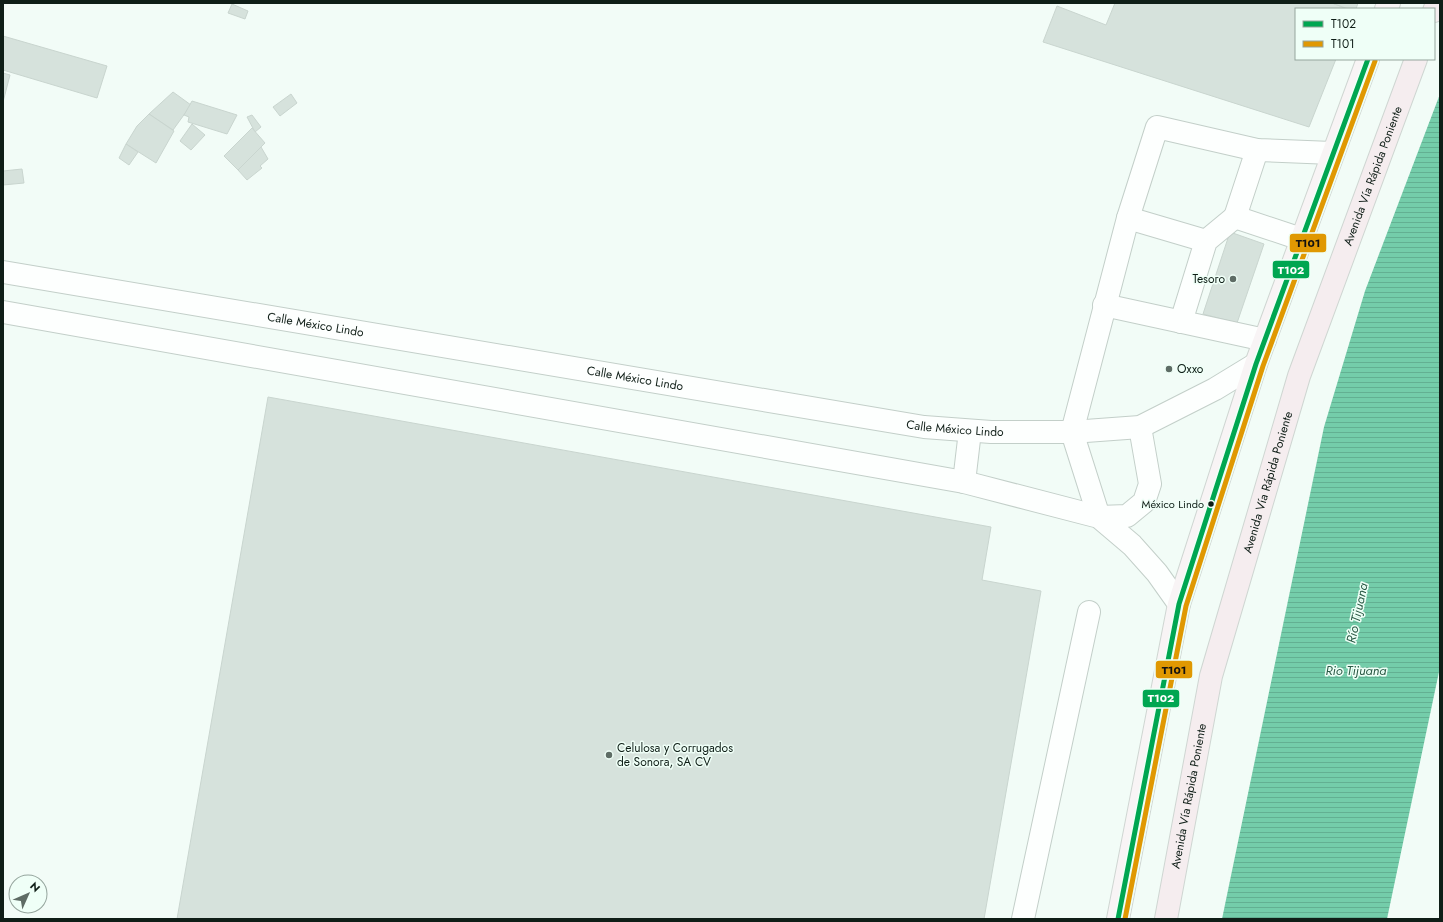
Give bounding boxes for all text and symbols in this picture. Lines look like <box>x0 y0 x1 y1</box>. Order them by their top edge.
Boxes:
legend <box>1295 8 1435 60</box>
text: T102 <box>1331 15 1356 33</box>
text: T101 <box>1331 35 1355 53</box>
street label: Avenida Vía Rápida Poniente <box>1339 104 1407 248</box>
line badge: T101 <box>1289 233 1327 253</box>
text: T101 <box>1296 235 1320 251</box>
line badge: T102 <box>1272 260 1310 279</box>
text: T102 <box>1278 262 1304 278</box>
place label: Tesoro <box>1193 270 1225 288</box>
marker: Tesoro <box>1228 274 1238 284</box>
street label: Calle México Lindo <box>266 308 366 342</box>
place label: Oxxo <box>1177 360 1204 378</box>
street label: Calle México Lindo <box>585 361 685 395</box>
marker: Oxxo <box>1164 364 1174 374</box>
street label: Avenida Vía Rápida Poniente <box>1238 409 1297 555</box>
street label: Calle México Lindo <box>905 415 1004 441</box>
place label: México Lindo <box>1142 496 1204 512</box>
marker: México Lindo <box>1206 499 1216 509</box>
water label: Río Tijuana <box>1341 581 1373 645</box>
line badge: T101 <box>1155 660 1193 679</box>
water label: Rio Tijuana <box>1325 661 1387 680</box>
text: T101 <box>1162 662 1186 678</box>
line badge: T102 <box>1142 689 1180 708</box>
text: T102 <box>1148 690 1174 706</box>
street label: Avenida Vía Rápida Poniente <box>1167 722 1211 870</box>
place label: Celulosa y Corrugados de Sonora, SA CV <box>617 739 733 771</box>
marker: Celulosa y Corrugados de Sonora, SA CV <box>604 750 614 760</box>
north arrow <box>8 874 48 914</box>
text: N <box>26 878 44 896</box>

